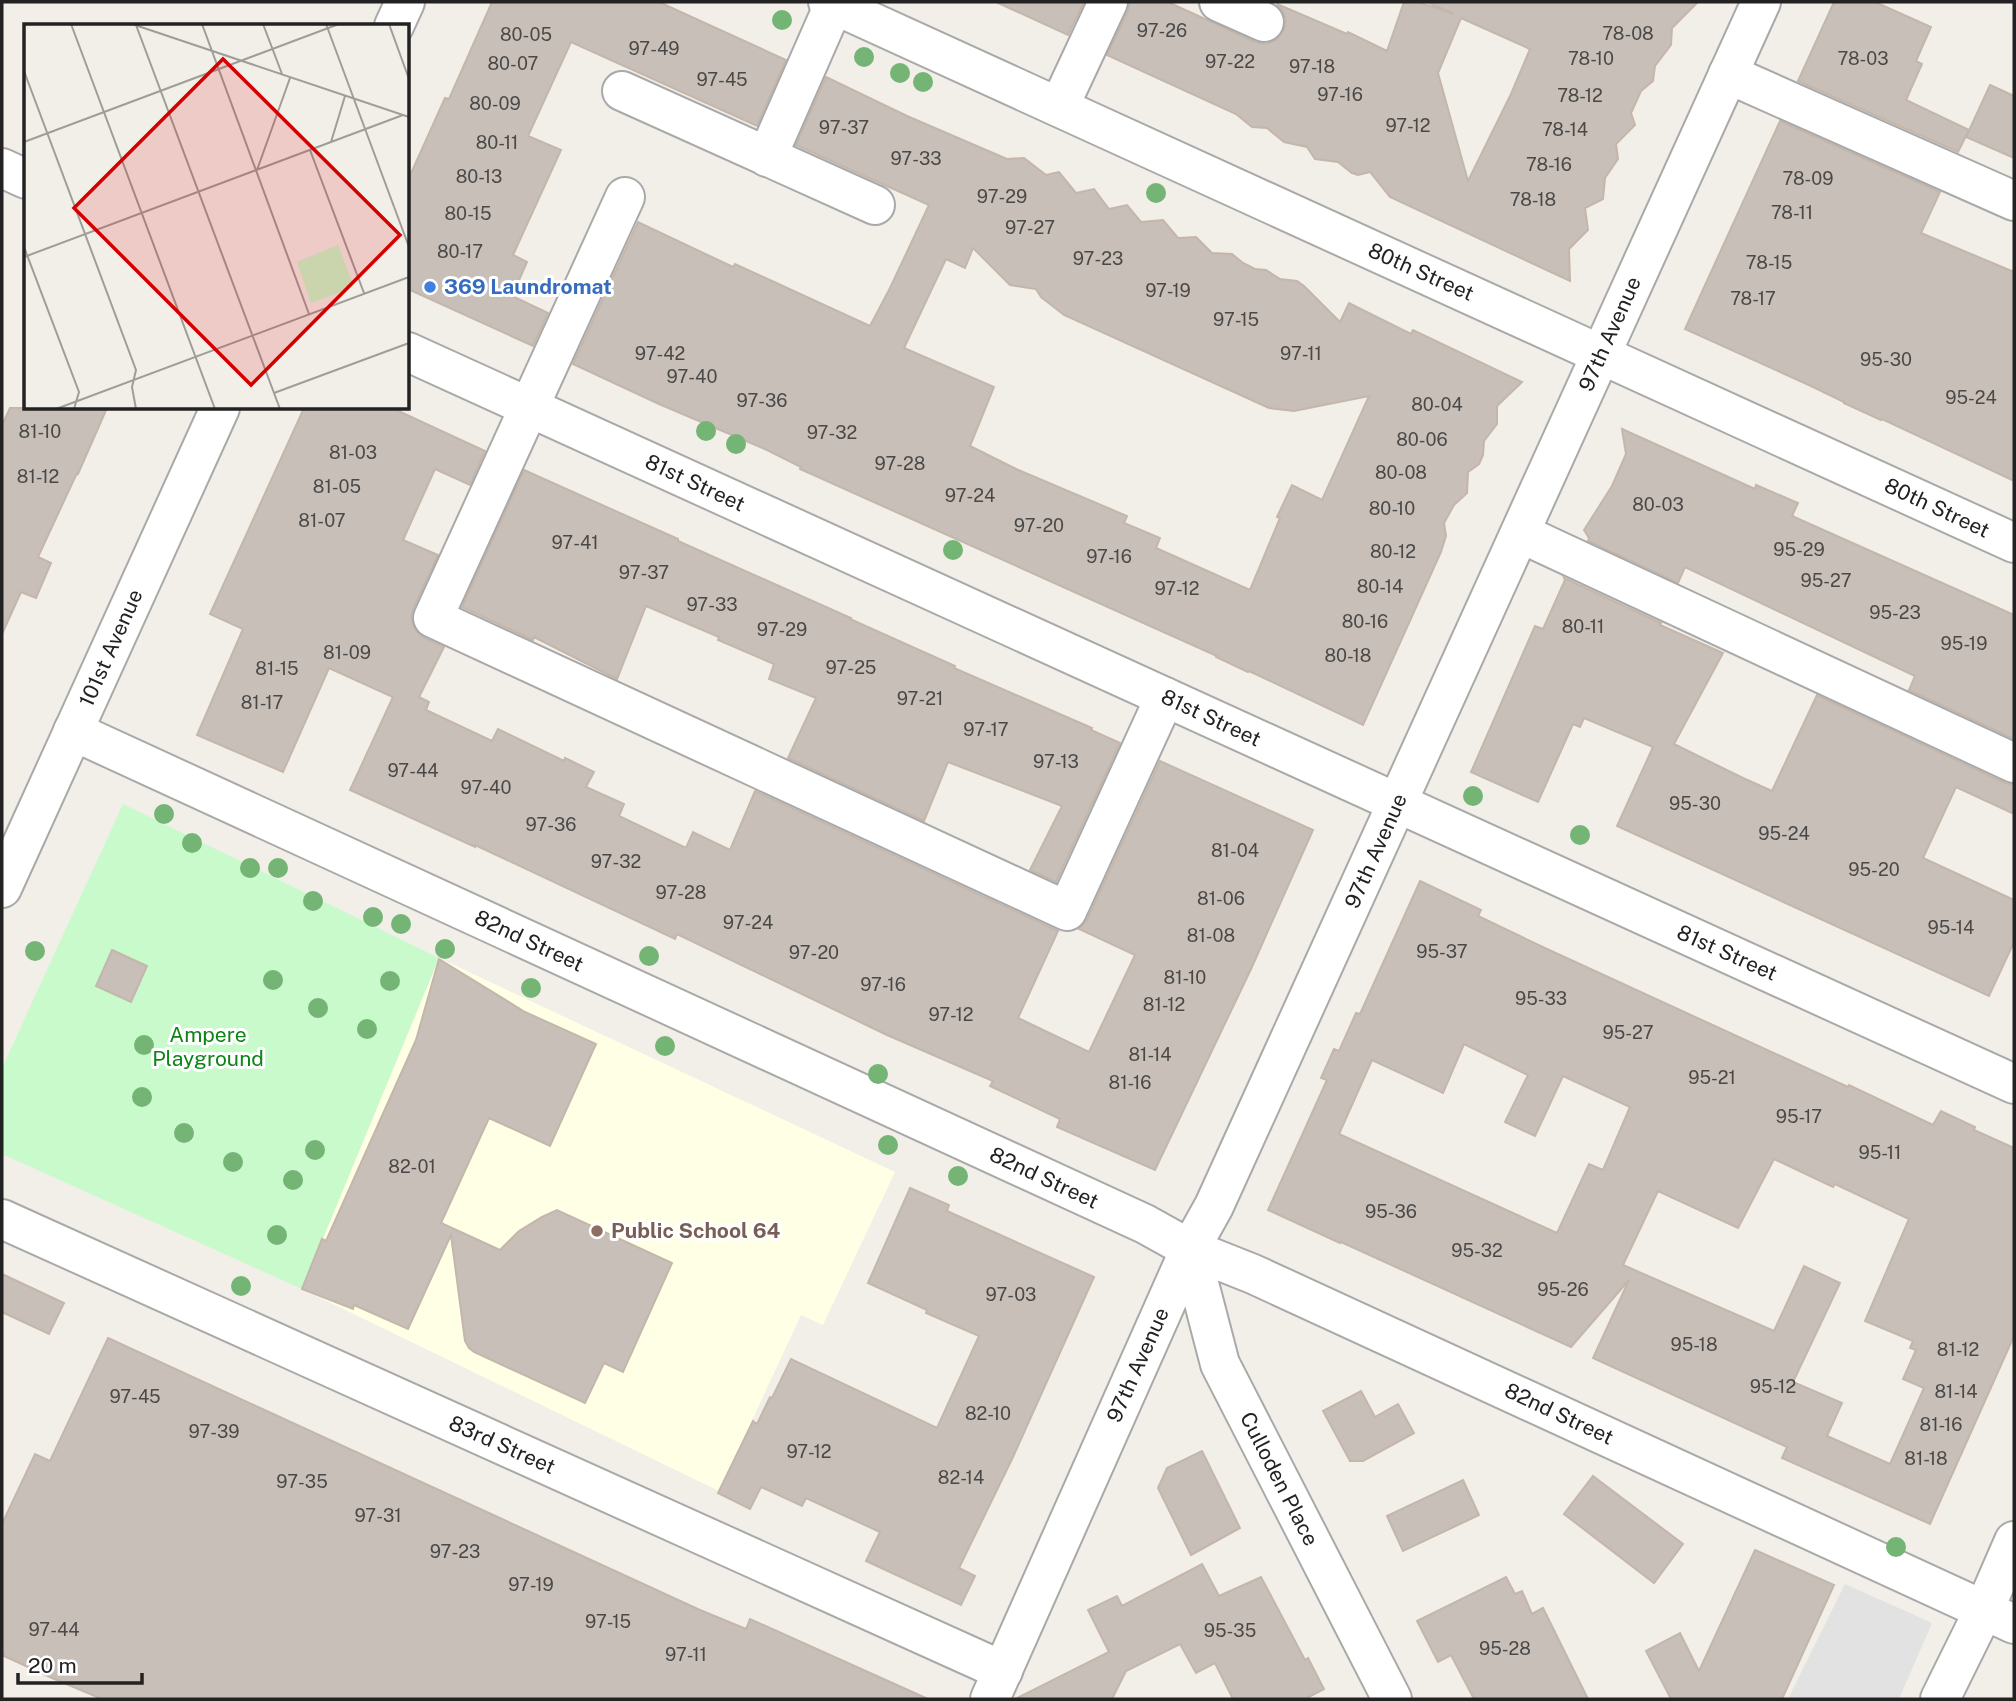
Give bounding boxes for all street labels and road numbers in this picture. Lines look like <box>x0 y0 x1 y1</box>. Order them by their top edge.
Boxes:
street label: 80th Street <box>1364 237 1478 306</box>
street label: 97th Avenue <box>1573 273 1646 395</box>
street label: 81st Street <box>641 449 749 517</box>
street label: 80th Street <box>1881 472 1994 543</box>
street label: 101st Avenue <box>74 585 148 710</box>
street label: 81st Street <box>1157 684 1265 752</box>
street label: 97th Avenue <box>1339 790 1412 912</box>
street label: 82nd Street <box>471 904 588 977</box>
street label: 81st Street <box>1673 919 1781 986</box>
street label: 82nd Street <box>986 1141 1103 1214</box>
street label: 97th Avenue <box>1101 1304 1174 1426</box>
street label: 82nd Street <box>1501 1377 1618 1450</box>
street label: Culloden Place <box>1235 1408 1324 1550</box>
street label: 83rd Street <box>445 1410 559 1479</box>

